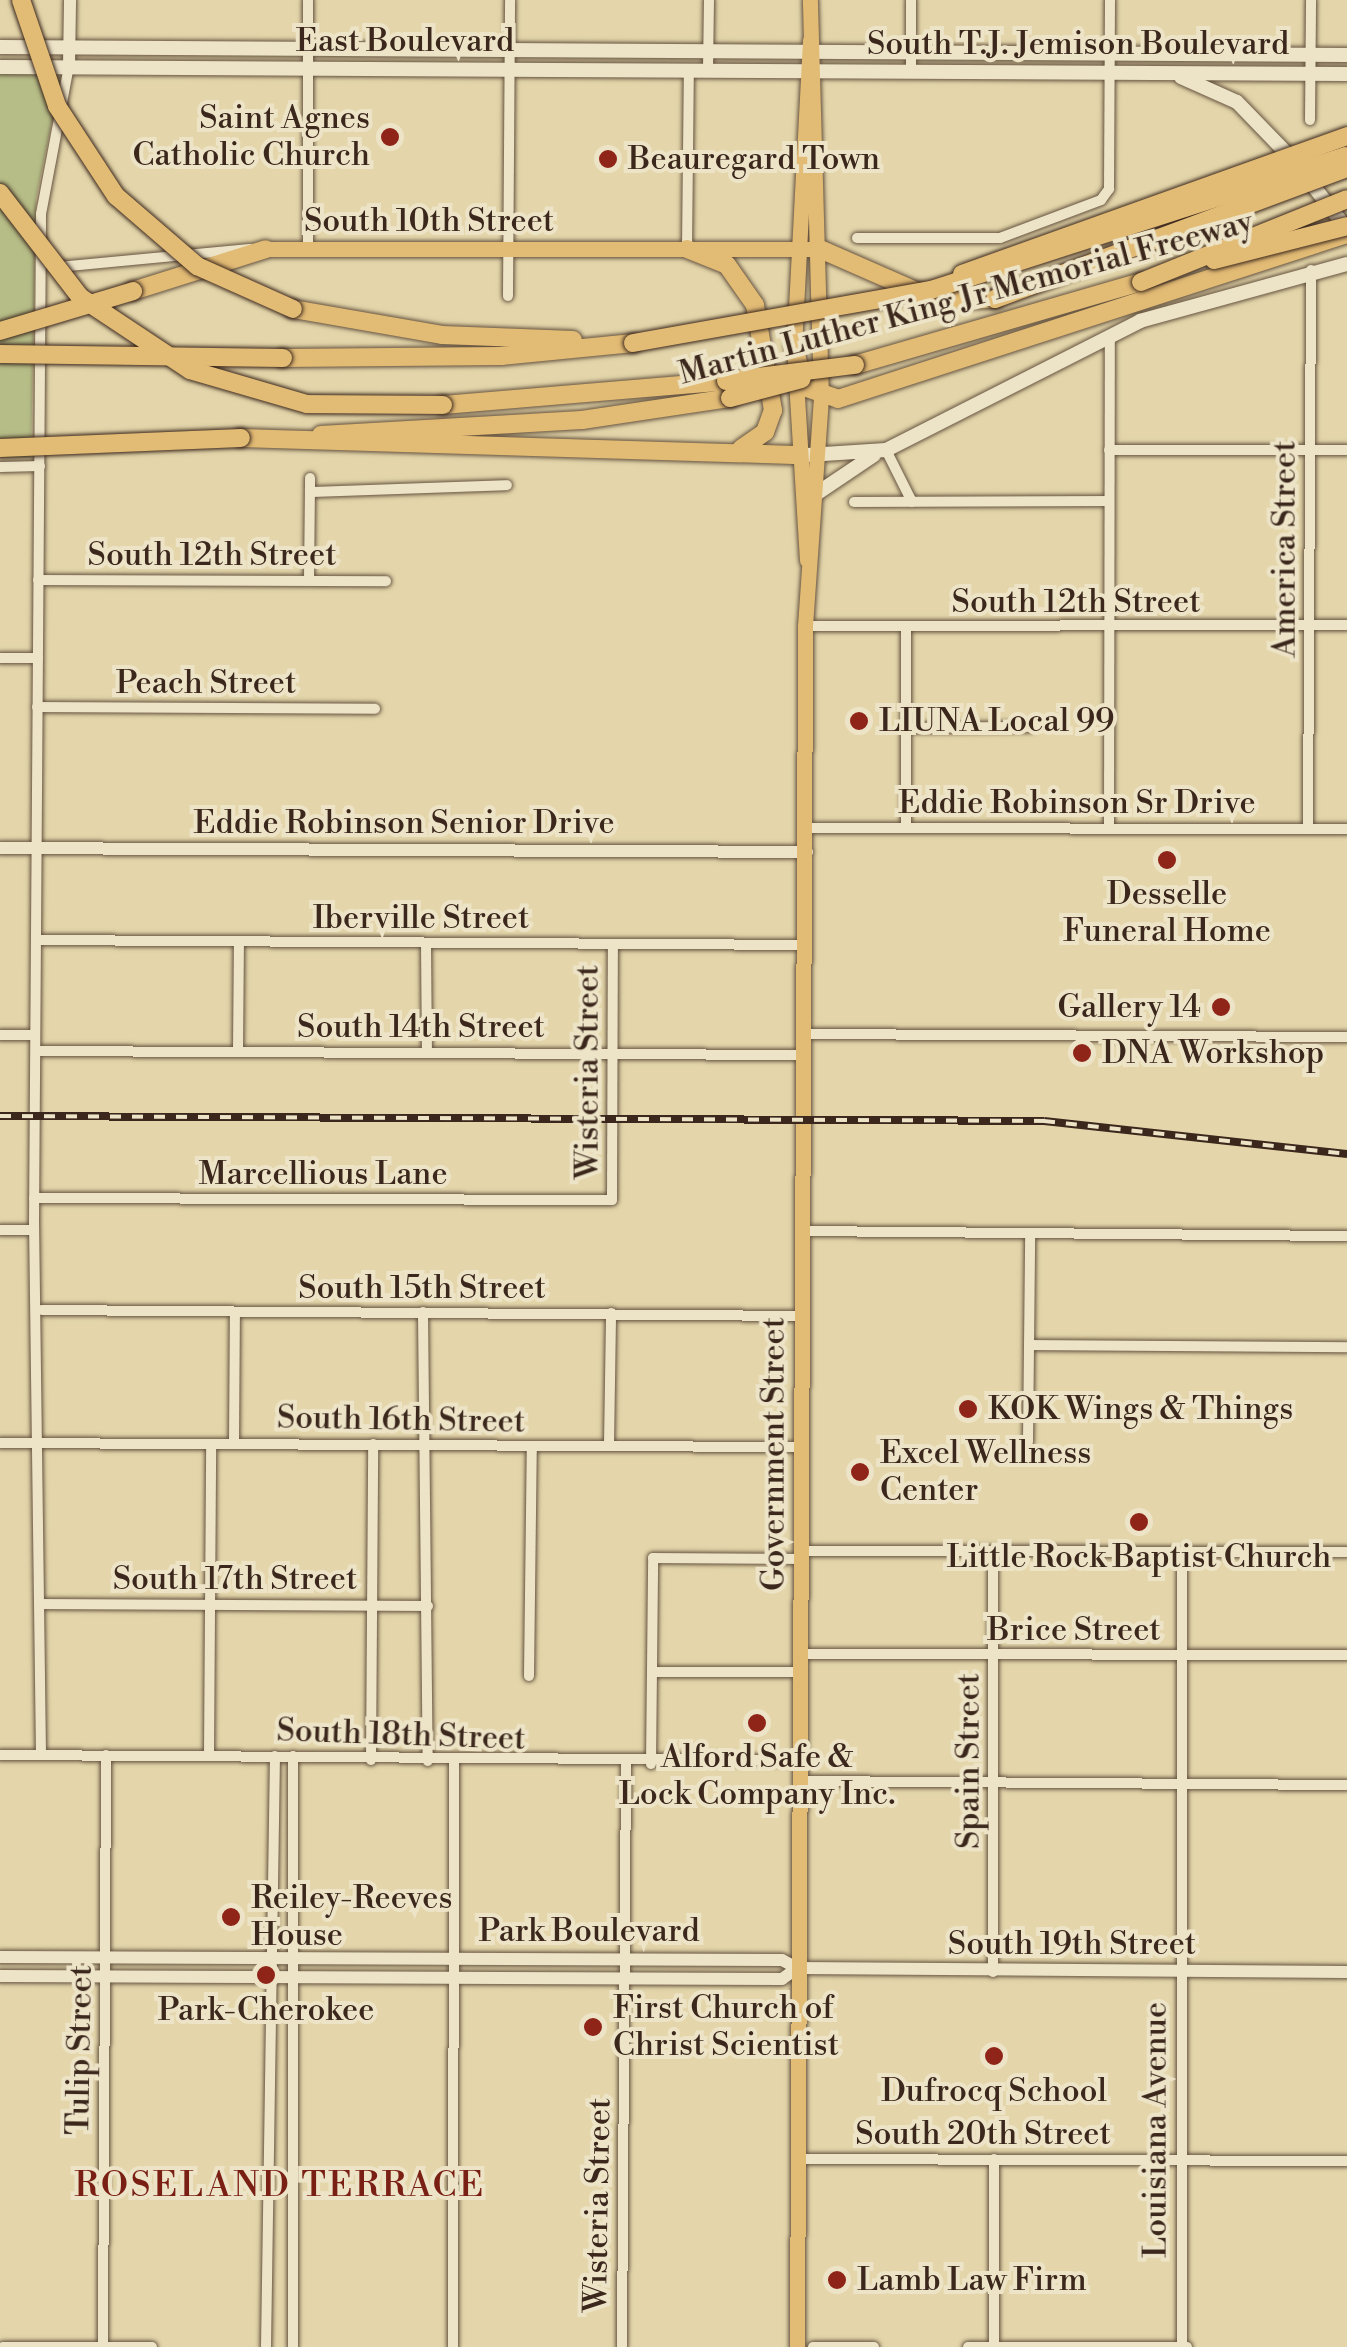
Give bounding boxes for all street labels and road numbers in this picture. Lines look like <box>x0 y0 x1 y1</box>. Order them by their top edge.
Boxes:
street label: East Boulevard <box>296 22 514 60</box>
street label: South T.J. Jemison Boulevard <box>867 25 1289 63</box>
street label: South 10th Street <box>304 202 554 240</box>
street label: Martin Luther King Jr Memorial Freeway <box>675 203 1257 393</box>
street label: America Street <box>1266 440 1304 658</box>
street label: South 12th Street <box>88 536 336 574</box>
street label: South 12th Street <box>952 583 1200 621</box>
street label: Peach Street <box>116 664 296 702</box>
street label: Eddie Robinson Sr Drive <box>898 784 1256 822</box>
street label: Eddie Robinson Senior Drive <box>193 804 615 842</box>
street label: Iberville Street <box>313 899 529 937</box>
street label: Wisteria Street <box>569 965 607 1179</box>
street label: South 14th Street <box>297 1008 545 1046</box>
street label: Marcellious Lane <box>198 1155 448 1193</box>
street label: South 15th Street <box>298 1269 546 1307</box>
street label: Government Street <box>755 1317 793 1591</box>
street label: South 16th Street <box>277 1399 525 1441</box>
street label: South 17th Street <box>113 1560 357 1598</box>
street label: Brice Street <box>987 1611 1161 1649</box>
street label: Spain Street <box>950 1673 988 1849</box>
street label: South 18th Street <box>276 1711 526 1759</box>
street label: Park Boulevard <box>478 1912 700 1950</box>
street label: South 19th Street <box>948 1925 1196 1963</box>
street label: Tulip Street <box>59 1965 101 2135</box>
street label: Louisiana Avenue <box>1137 2002 1175 2258</box>
street label: Wisteria Street <box>577 2097 619 2313</box>
street label: South 20th Street <box>855 2115 1111 2153</box>

